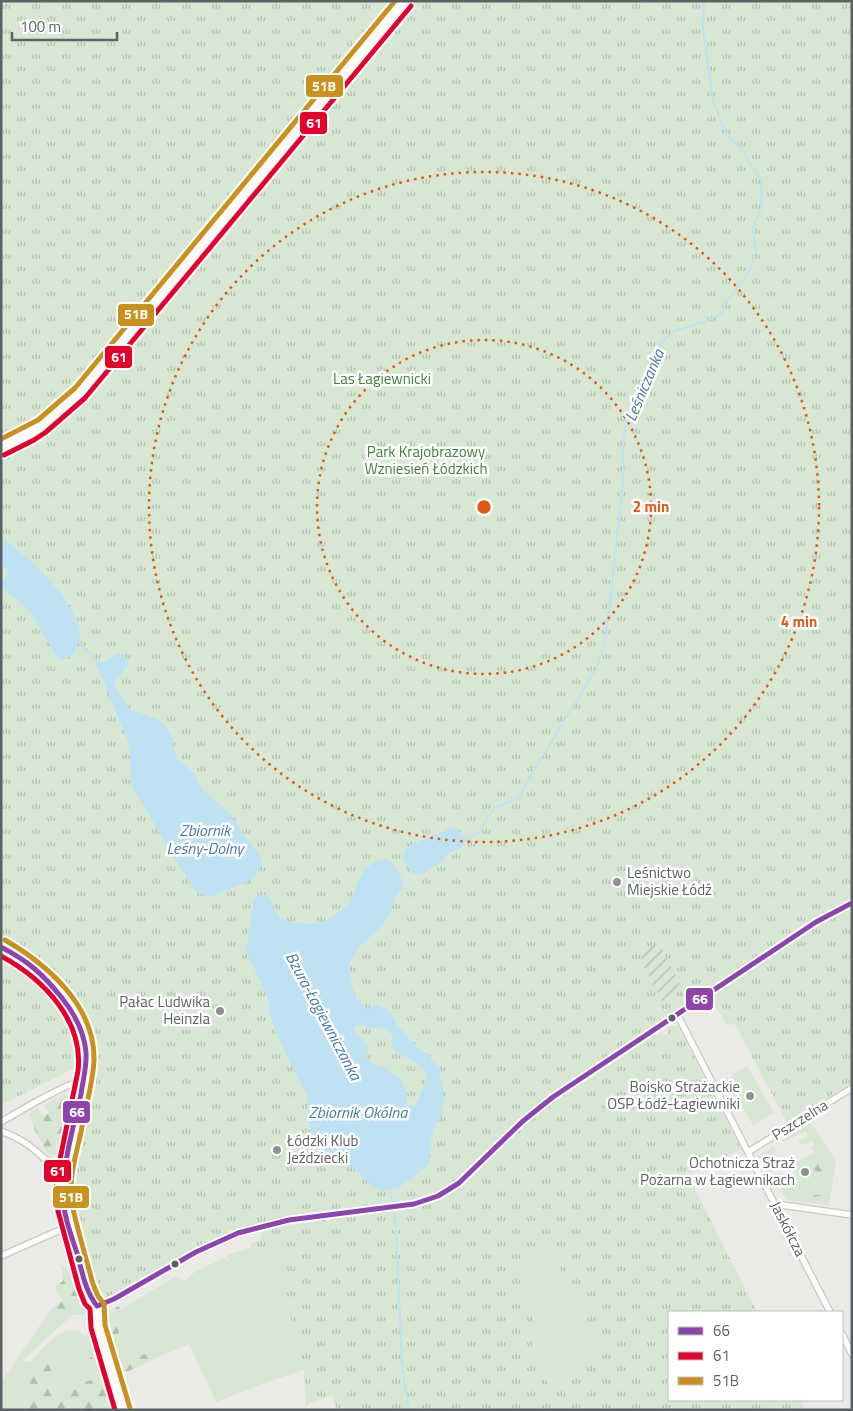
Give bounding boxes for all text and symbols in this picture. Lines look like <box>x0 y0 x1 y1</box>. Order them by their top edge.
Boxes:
scale bar <box>12 10 118 42</box>
text: 100 m <box>20 15 61 38</box>
line badge: 51B <box>305 74 344 98</box>
text: 51B <box>312 75 336 96</box>
line badge: 61 <box>299 111 328 135</box>
text: 61 <box>306 112 322 133</box>
line badge: 51B <box>117 303 155 327</box>
text: 51B <box>124 303 148 324</box>
water label: Leśniczanka <box>618 344 670 425</box>
line badge: 61 <box>104 345 133 369</box>
text: 61 <box>111 346 127 367</box>
park label: Las Łagiewnicki <box>333 367 431 390</box>
park label: Park Krajobrazowy Wzniesień Łódzkich <box>364 440 488 480</box>
text: 2 min <box>633 495 669 518</box>
centre of rings <box>475 498 493 516</box>
text: 4 min <box>781 610 817 633</box>
water label: Zbiornik Leśny-Dolny <box>166 818 245 860</box>
place label: Leśnictwo Miejskie Łódź <box>627 861 712 901</box>
marker: Leśnictwo Miejskie Łódź <box>611 876 623 888</box>
water label: Bzura-Łagiewniczanka <box>280 948 368 1085</box>
line badge: 66 <box>685 987 714 1011</box>
text: 66 <box>692 988 708 1009</box>
place label: Pałac Ludwika Heinzla <box>119 990 210 1030</box>
marker: Pałac Ludwika Heinzla <box>214 1005 226 1017</box>
unlabelled marker <box>667 1013 677 1023</box>
place label: Boisko Strażackie OSP Łódź-Łagiewniki <box>607 1075 740 1115</box>
marker: Boisko Strażackie OSP Łódź-Łagiewniki <box>744 1090 756 1102</box>
street label: Pszczelna <box>767 1093 833 1146</box>
line badge: 66 <box>62 1100 91 1124</box>
water label: Zbiornik Okólna <box>309 1100 408 1124</box>
text: 66 <box>69 1101 85 1122</box>
place label: Łódzki Klub Jeździecki <box>286 1129 359 1169</box>
marker: Łódzki Klub Jeździecki <box>271 1144 283 1156</box>
place label: Ochotnicza Straż Pożarna w Łagiewnikach <box>640 1151 795 1191</box>
line badge: 61 <box>43 1159 72 1183</box>
text: 61 <box>50 1160 66 1181</box>
marker: Ochotnicza Straż Pożarna w Łagiewnikach <box>799 1166 811 1178</box>
line badge: 51B <box>52 1185 90 1209</box>
text: 51B <box>59 1186 83 1207</box>
street label: Jaskółcza <box>765 1197 812 1261</box>
unlabelled marker <box>74 1254 84 1264</box>
unlabelled marker <box>170 1259 180 1269</box>
legend <box>668 1311 843 1401</box>
text: 66 <box>713 1319 730 1342</box>
text: 61 <box>713 1344 730 1367</box>
text: 51B <box>713 1369 739 1392</box>

